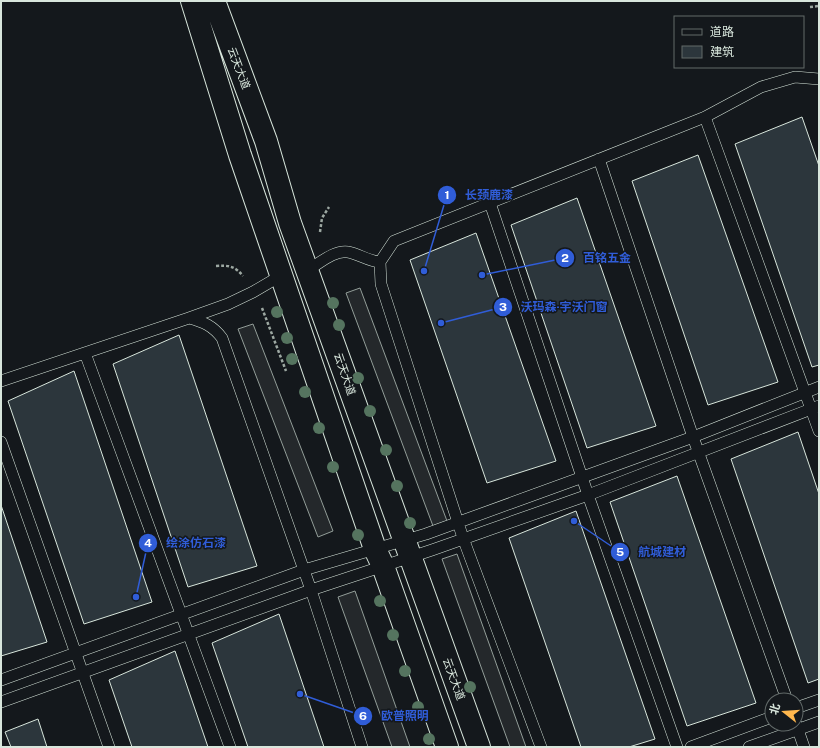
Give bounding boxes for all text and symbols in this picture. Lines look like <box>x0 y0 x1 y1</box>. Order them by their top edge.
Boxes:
legend <box>674 16 804 68</box>
text: 道路 <box>710 25 734 39</box>
street label: 云天大道 <box>226 45 252 91</box>
text: 建筑 <box>710 45 734 59</box>
callout: 长颈鹿漆 <box>437 183 521 207</box>
text: 1 <box>444 188 450 202</box>
text: 长颈鹿漆 <box>465 188 513 202</box>
callout: 百铭五金 <box>555 246 639 270</box>
text: 2 <box>561 251 569 265</box>
text: 百铭五金 <box>583 251 631 265</box>
callout: 沃玛森·宇沃门窗 <box>493 295 616 319</box>
text: 3 <box>499 300 507 314</box>
text: 沃玛森·宇沃门窗 <box>520 300 608 314</box>
street label: 云天大道 <box>332 351 358 397</box>
callout: 绘涂仿石漆 <box>138 531 234 555</box>
text: 4 <box>144 536 152 550</box>
text: 绘涂仿石漆 <box>166 536 226 550</box>
callout: 航城建材 <box>610 540 694 564</box>
text: 5 <box>616 545 624 559</box>
text: 航城建材 <box>638 545 686 559</box>
street label: 云天大道 <box>441 656 467 702</box>
north arrow <box>764 692 804 732</box>
text: 北 <box>767 702 782 716</box>
callout: 欧普照明 <box>353 704 437 728</box>
text: 6 <box>359 709 367 723</box>
text: 欧普照明 <box>381 709 429 723</box>

